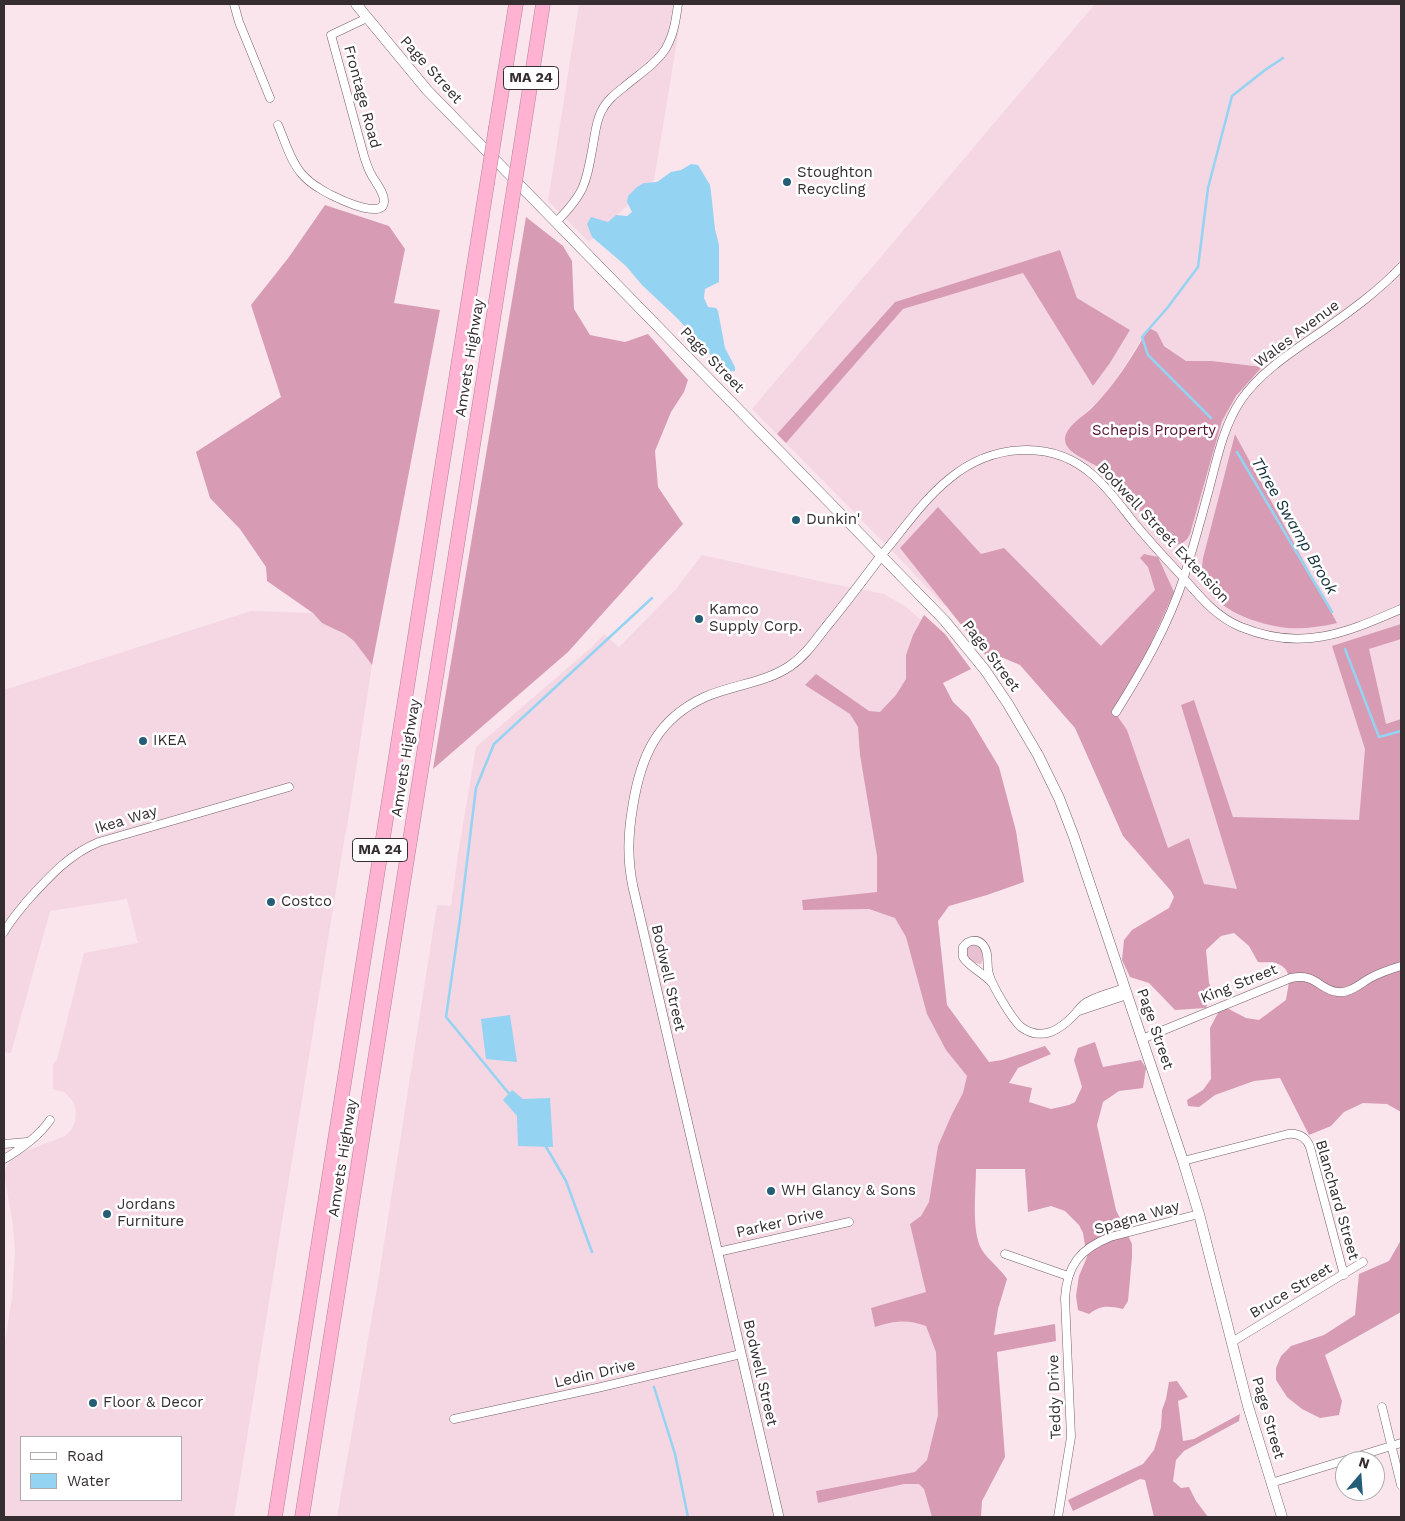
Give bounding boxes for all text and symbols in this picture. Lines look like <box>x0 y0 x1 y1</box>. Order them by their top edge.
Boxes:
street label: Page Street <box>396 33 466 107</box>
street label: Frontage Road <box>340 44 384 150</box>
road number: MA 24 <box>504 66 558 90</box>
place label: Stoughton Recycling <box>797 164 873 199</box>
marker: Stoughton Recycling <box>781 176 793 188</box>
street label: Wales Avenue <box>1251 296 1343 372</box>
street label: Amvets Highway <box>452 297 488 419</box>
street label: Page Street <box>676 323 748 397</box>
park label: Schepis Property <box>1092 422 1216 440</box>
water label: Three Swamp Brook <box>1247 454 1341 598</box>
street label: Bodwell Street Extension <box>1093 459 1233 607</box>
place label: Dunkin' <box>806 511 860 529</box>
marker: Dunkin' <box>790 514 802 526</box>
place label: Kamco Supply Corp. <box>709 601 802 636</box>
marker: Kamco Supply Corp. <box>693 613 705 625</box>
street label: Page Street <box>958 617 1024 695</box>
street label: Amvets Highway <box>388 697 424 819</box>
place label: IKEA <box>153 732 187 750</box>
marker: IKEA <box>137 735 149 747</box>
street label: Ikea Way <box>93 802 159 838</box>
road number: MA 24 <box>352 838 408 862</box>
place label: Costco <box>281 893 332 911</box>
marker: Costco <box>265 896 277 908</box>
street label: Bodwell Street <box>647 923 689 1033</box>
street label: King Street <box>1198 960 1280 1008</box>
street label: Page Street <box>1133 986 1177 1072</box>
street label: Amvets Highway <box>325 1097 361 1219</box>
street label: Blanchard Street <box>1311 1138 1363 1262</box>
place label: WH Glancy & Sons <box>781 1182 916 1200</box>
marker: WH Glancy & Sons <box>765 1185 777 1197</box>
place label: Jordans Furniture <box>117 1196 184 1231</box>
street label: Spagna Way <box>1092 1197 1182 1239</box>
street label: Parker Drive <box>735 1204 825 1242</box>
marker: Jordans Furniture <box>101 1208 113 1220</box>
street label: Bruce Street <box>1247 1259 1335 1323</box>
street label: Bodwell Street <box>739 1318 781 1428</box>
street label: Teddy Drive <box>1045 1354 1065 1440</box>
street label: Ledin Drive <box>553 1356 637 1392</box>
street label: Page Street <box>1248 1375 1288 1461</box>
place label: Floor & Decor <box>103 1394 203 1412</box>
marker: Floor & Decor <box>87 1397 99 1409</box>
legend <box>20 1436 182 1501</box>
text: Road <box>67 1447 104 1465</box>
north arrow <box>1335 1451 1385 1501</box>
text: N <box>1357 1453 1372 1472</box>
text: Water <box>67 1472 110 1490</box>

